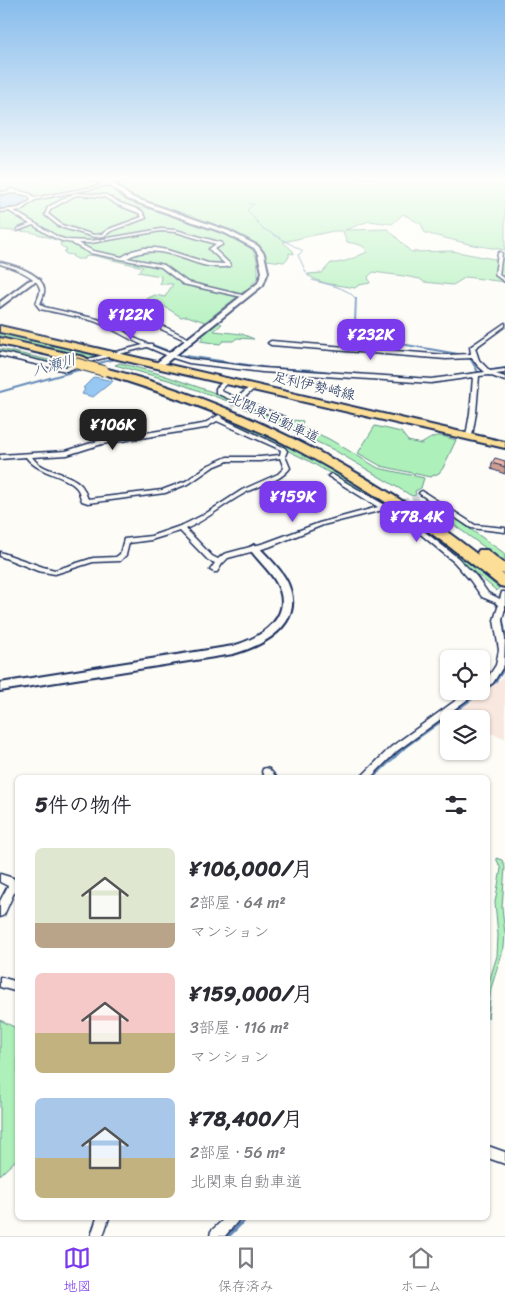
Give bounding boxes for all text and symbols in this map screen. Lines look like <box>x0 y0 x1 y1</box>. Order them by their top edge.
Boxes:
pin: ¥122K <box>96 298 166 341</box>
text: ¥122K <box>109 300 153 329</box>
pin: ¥232K <box>336 318 406 361</box>
text: ¥232K <box>348 320 394 349</box>
water label: 八瀬川 <box>29 346 79 384</box>
street label: 足利伊勢崎線 <box>270 364 358 408</box>
street label: 北関東自動車道 <box>224 386 324 450</box>
pin: ¥106K <box>78 408 148 451</box>
text: ¥106K <box>91 410 135 439</box>
pin: ¥159K <box>258 480 328 523</box>
text: ¥159K <box>270 482 316 511</box>
pin: ¥78.4K <box>376 500 458 543</box>
text: ¥78.4K <box>391 502 443 531</box>
map controls <box>440 650 490 760</box>
button: locate <box>440 650 490 700</box>
button: layers <box>440 710 490 760</box>
text: 5件の物件 <box>35 786 132 824</box>
icon: filters <box>442 791 470 819</box>
text: ¥106,000/月 <box>190 850 313 888</box>
icon: home <box>75 868 135 928</box>
text: 2部屋 · 64 m² <box>190 888 286 917</box>
text: マンション <box>190 917 269 946</box>
text: ¥159,000/月 <box>190 975 313 1013</box>
icon: home <box>75 993 135 1053</box>
text: 3部屋 · 116 m² <box>190 1013 289 1042</box>
text: マンション <box>190 1042 269 1071</box>
text: ¥78,400/月 <box>190 1100 303 1138</box>
icon: home <box>75 1118 135 1178</box>
text: 2部屋 · 56 m² <box>190 1138 285 1167</box>
text: 北関東自動車道 <box>190 1167 302 1196</box>
tab: 地図 <box>63 1244 91 1299</box>
tab: 保存済み <box>218 1244 274 1299</box>
tab: ホーム <box>400 1244 442 1299</box>

